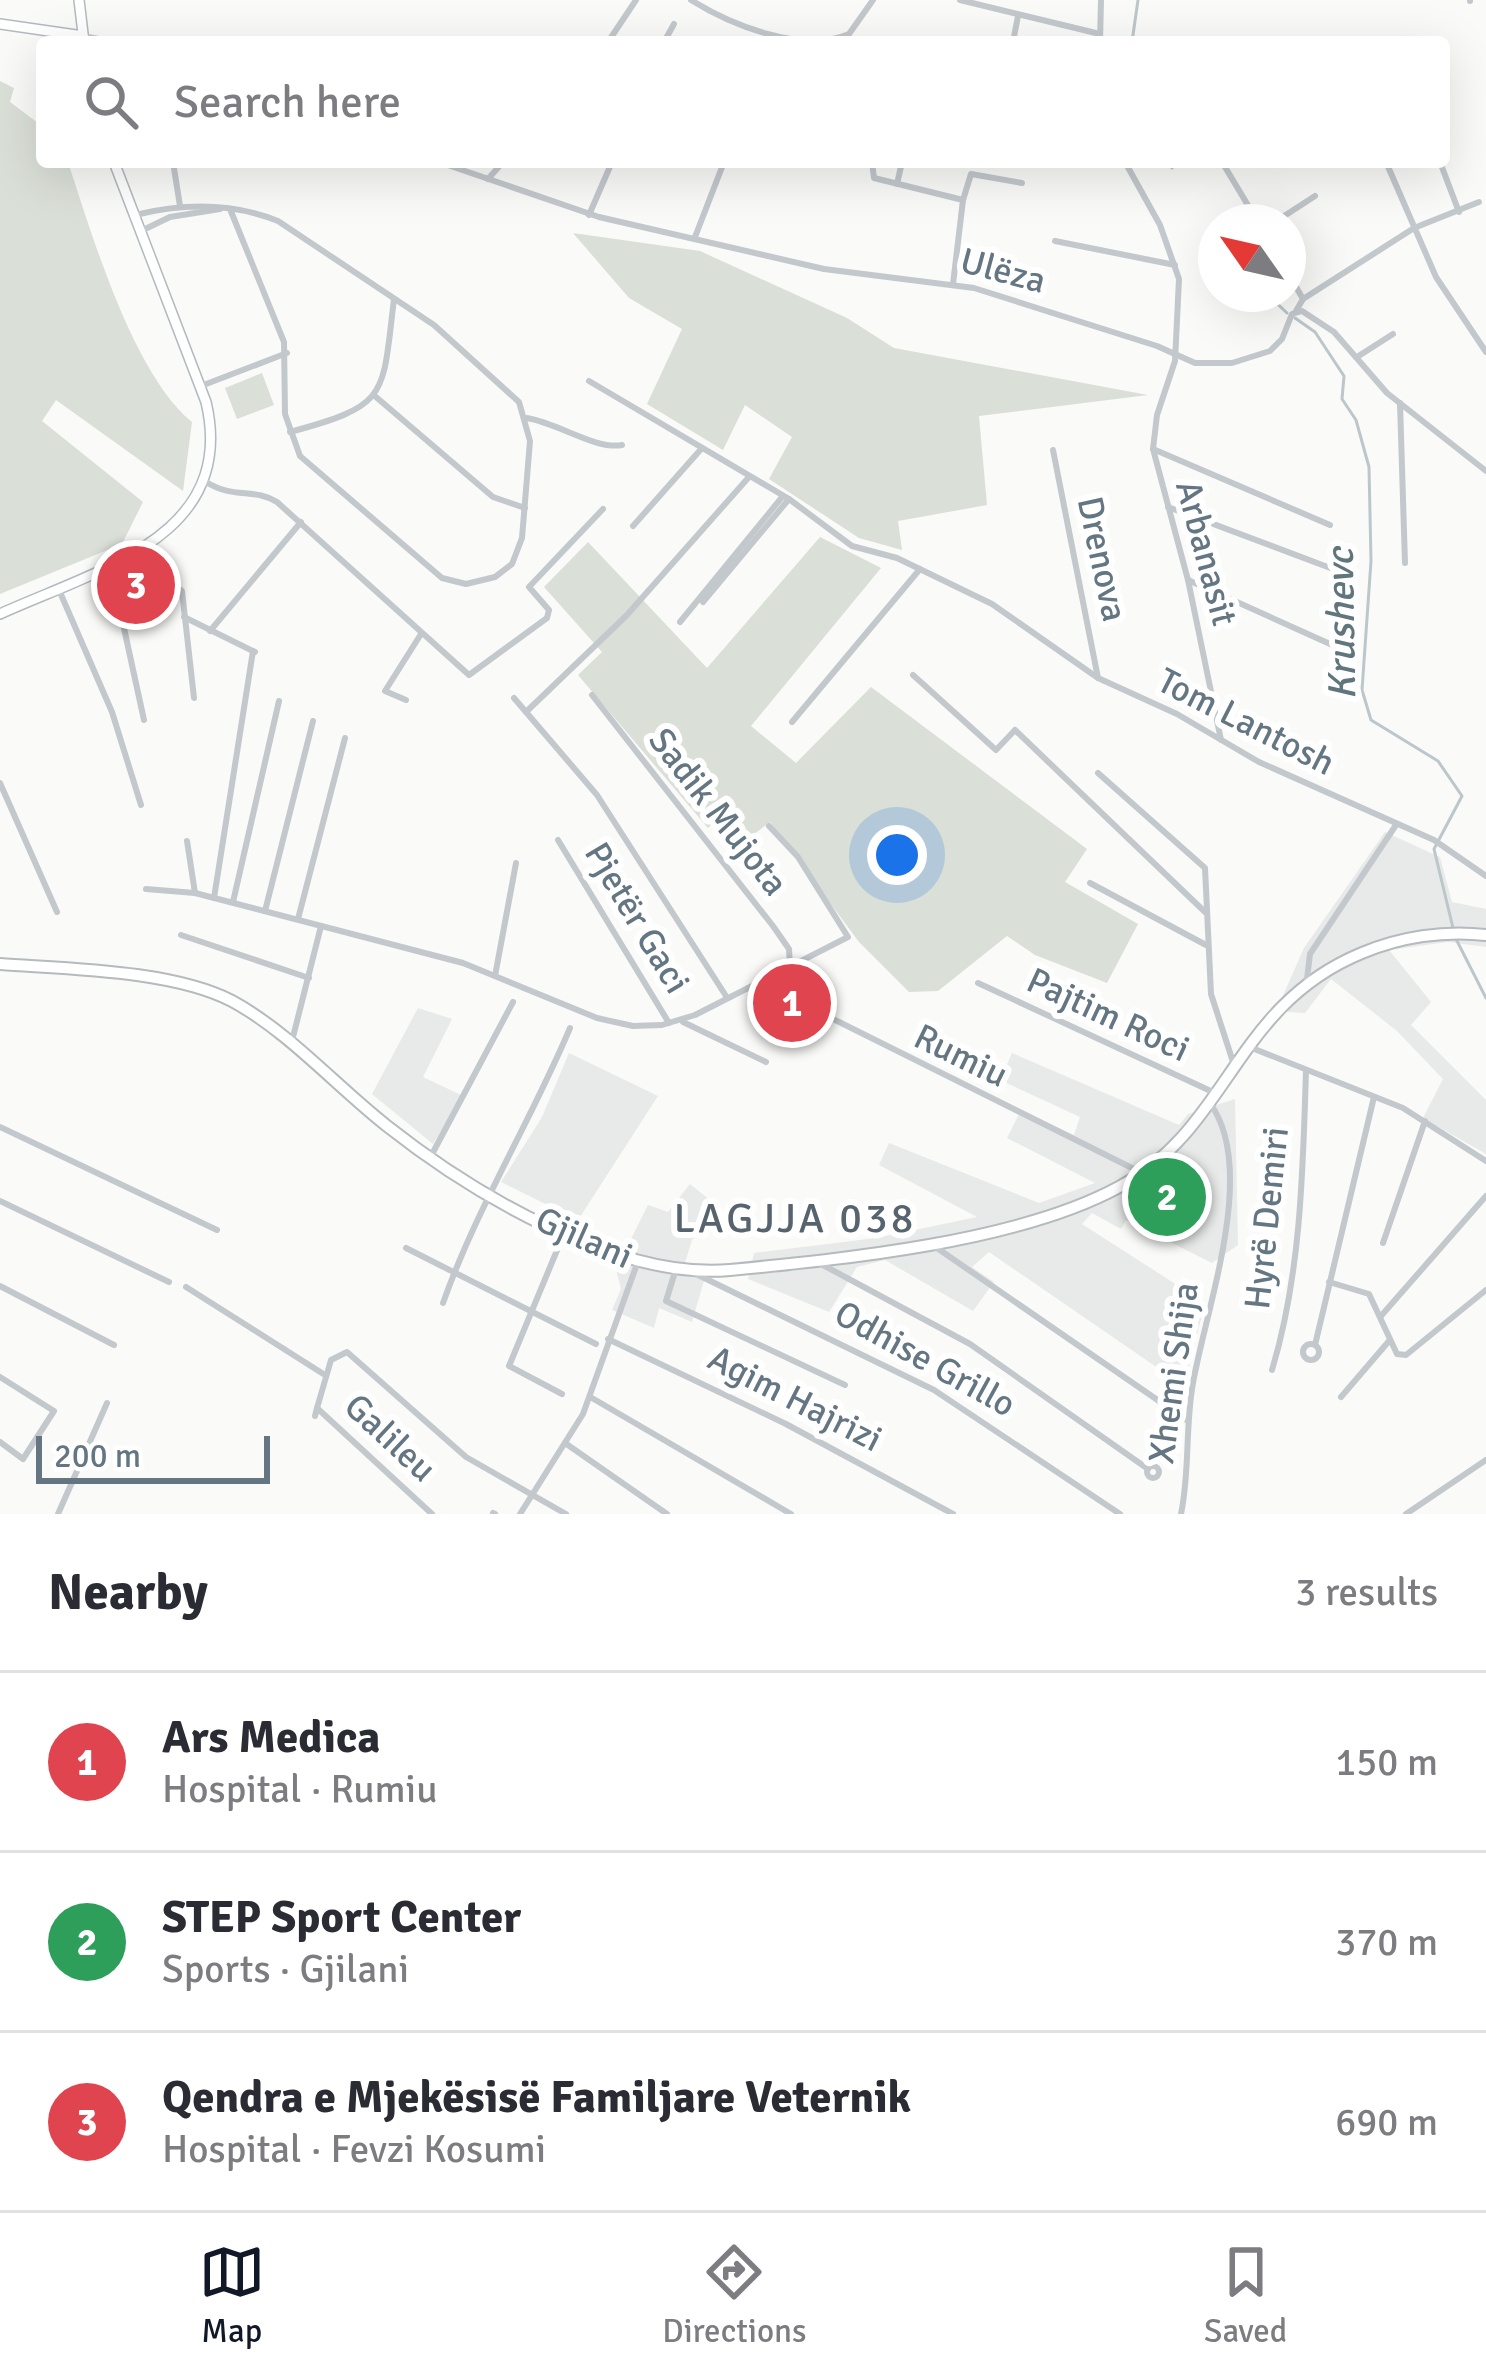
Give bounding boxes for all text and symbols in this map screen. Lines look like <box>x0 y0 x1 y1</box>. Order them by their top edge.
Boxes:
search box <box>36 36 1450 168</box>
icon: search <box>78 69 144 135</box>
text: Search here <box>174 75 401 130</box>
north arrow <box>1198 204 1306 312</box>
street label: Ulëza <box>955 238 1051 304</box>
street label: Arbanasit <box>1165 476 1247 630</box>
street label: Drenova <box>1067 492 1137 626</box>
pin: 3 <box>97 540 175 630</box>
water label: Krushevc <box>1316 545 1366 700</box>
street label: Tom Lantosh <box>1150 658 1342 786</box>
street label: Sadik Mujota <box>638 719 798 905</box>
your location <box>867 825 927 885</box>
street label: Pjetër Gaci <box>574 834 700 1002</box>
pin: 1 <box>753 958 831 1048</box>
street label: Pajtim Roci <box>1020 958 1196 1072</box>
street label: Rumiu <box>907 1014 1015 1098</box>
street label: Hyrë Demiri <box>1235 1125 1299 1311</box>
pin: 2 <box>1128 1152 1206 1242</box>
district label: LAGJJA 038 <box>674 1193 916 1244</box>
street label: Gjilani <box>529 1197 639 1279</box>
street label: Xhemi Shija <box>1139 1279 1209 1467</box>
street label: Odhise Grillo <box>827 1291 1023 1427</box>
street label: Agim Hajrizi <box>701 1336 889 1462</box>
street label: Galileu <box>335 1384 445 1492</box>
scale bar <box>36 1430 270 1483</box>
text: 200 m <box>54 1436 141 1477</box>
text: Nearby <box>48 1561 208 1624</box>
text: 3 results <box>1295 1568 1438 1616</box>
text: Ars Medica <box>162 1710 380 1765</box>
text: 1 <box>76 1738 98 1786</box>
text: 150 m <box>1335 1738 1438 1786</box>
text: Hospital · Rumiu <box>162 1765 438 1813</box>
text: STEP Sport Center <box>162 1890 521 1945</box>
text: 2 <box>76 1918 98 1966</box>
text: 370 m <box>1335 1918 1438 1966</box>
text: Sports · Gjilani <box>162 1945 409 1993</box>
text: Qendra e Mjekësisë Familjare Veternik <box>162 2070 911 2125</box>
text: 3 <box>76 2098 98 2146</box>
text: 690 m <box>1335 2098 1438 2146</box>
text: Hospital · Fevzi Kosumi <box>162 2125 546 2173</box>
tab: Map <box>199 2239 265 2352</box>
tab: Directions <box>662 2239 807 2352</box>
tab: Saved <box>1204 2239 1287 2352</box>

